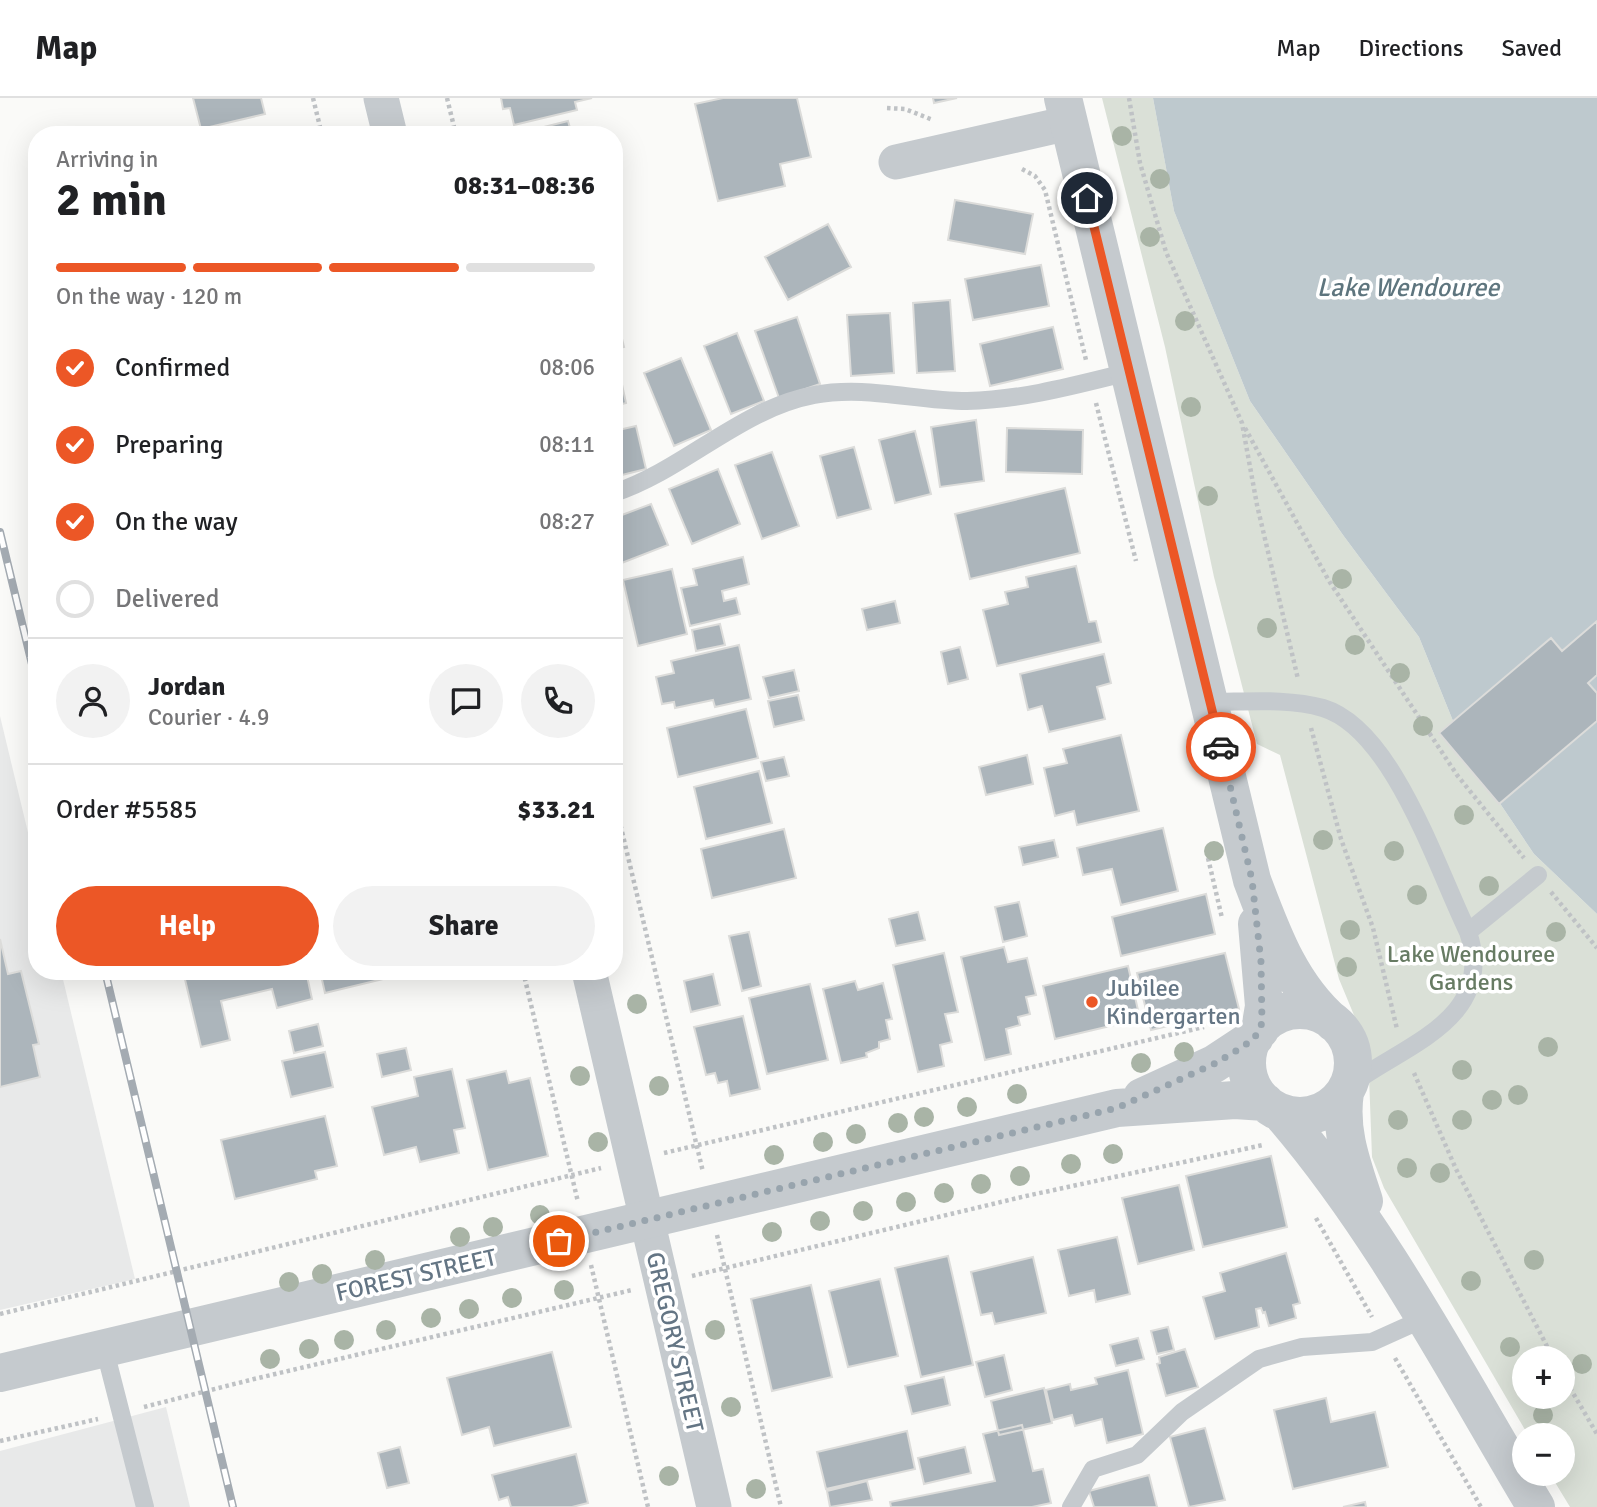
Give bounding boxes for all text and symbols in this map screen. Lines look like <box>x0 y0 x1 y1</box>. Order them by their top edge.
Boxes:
text: Map <box>35 28 97 69</box>
text: Map <box>1276 33 1321 63</box>
text: Directions <box>1359 33 1464 63</box>
text: Saved <box>1502 33 1562 63</box>
text: Arriving in <box>56 145 158 174</box>
pin <box>1057 168 1117 228</box>
text: 08:31–08:36 <box>454 170 595 202</box>
text: 2 min <box>56 172 167 228</box>
icon: home <box>1068 179 1106 217</box>
water label: Lake Wendouree <box>1317 272 1501 304</box>
text: On the way · 120 m <box>56 282 242 311</box>
icon: check <box>56 349 94 387</box>
text: Confirmed <box>115 352 230 384</box>
text: 08:06 <box>539 353 595 382</box>
icon: check <box>56 426 94 464</box>
text: Preparing <box>115 429 223 461</box>
text: 08:11 <box>539 430 595 459</box>
icon: check <box>56 503 94 541</box>
text: On the way <box>115 506 238 538</box>
text: 08:27 <box>539 507 595 536</box>
text: Delivered <box>115 583 220 615</box>
button: person <box>56 664 130 738</box>
button: chat <box>429 664 503 738</box>
button: phone <box>521 664 595 738</box>
text: Jordan <box>148 671 225 703</box>
text: Courier · 4.9 <box>148 703 269 732</box>
courier <box>1186 712 1256 782</box>
icon: car <box>1202 728 1240 766</box>
text: Order #5585 <box>56 794 197 826</box>
text: $33.21 <box>517 794 595 826</box>
button: Help <box>56 886 319 966</box>
button: Share <box>333 886 595 966</box>
park label: Lake Wendouree Gardens <box>1387 939 1555 997</box>
place label: Jubilee Kindergarten <box>1106 973 1241 1031</box>
marker: Jubilee Kindergarten <box>1084 994 1100 1010</box>
pin <box>529 1211 589 1271</box>
icon: bag <box>540 1222 578 1260</box>
street label: FOREST STREET <box>333 1242 499 1308</box>
street label: GREGORY STREET <box>640 1249 710 1435</box>
map controls <box>1512 1346 1575 1486</box>
button: + <box>1512 1346 1575 1409</box>
button: − <box>1512 1423 1575 1486</box>

